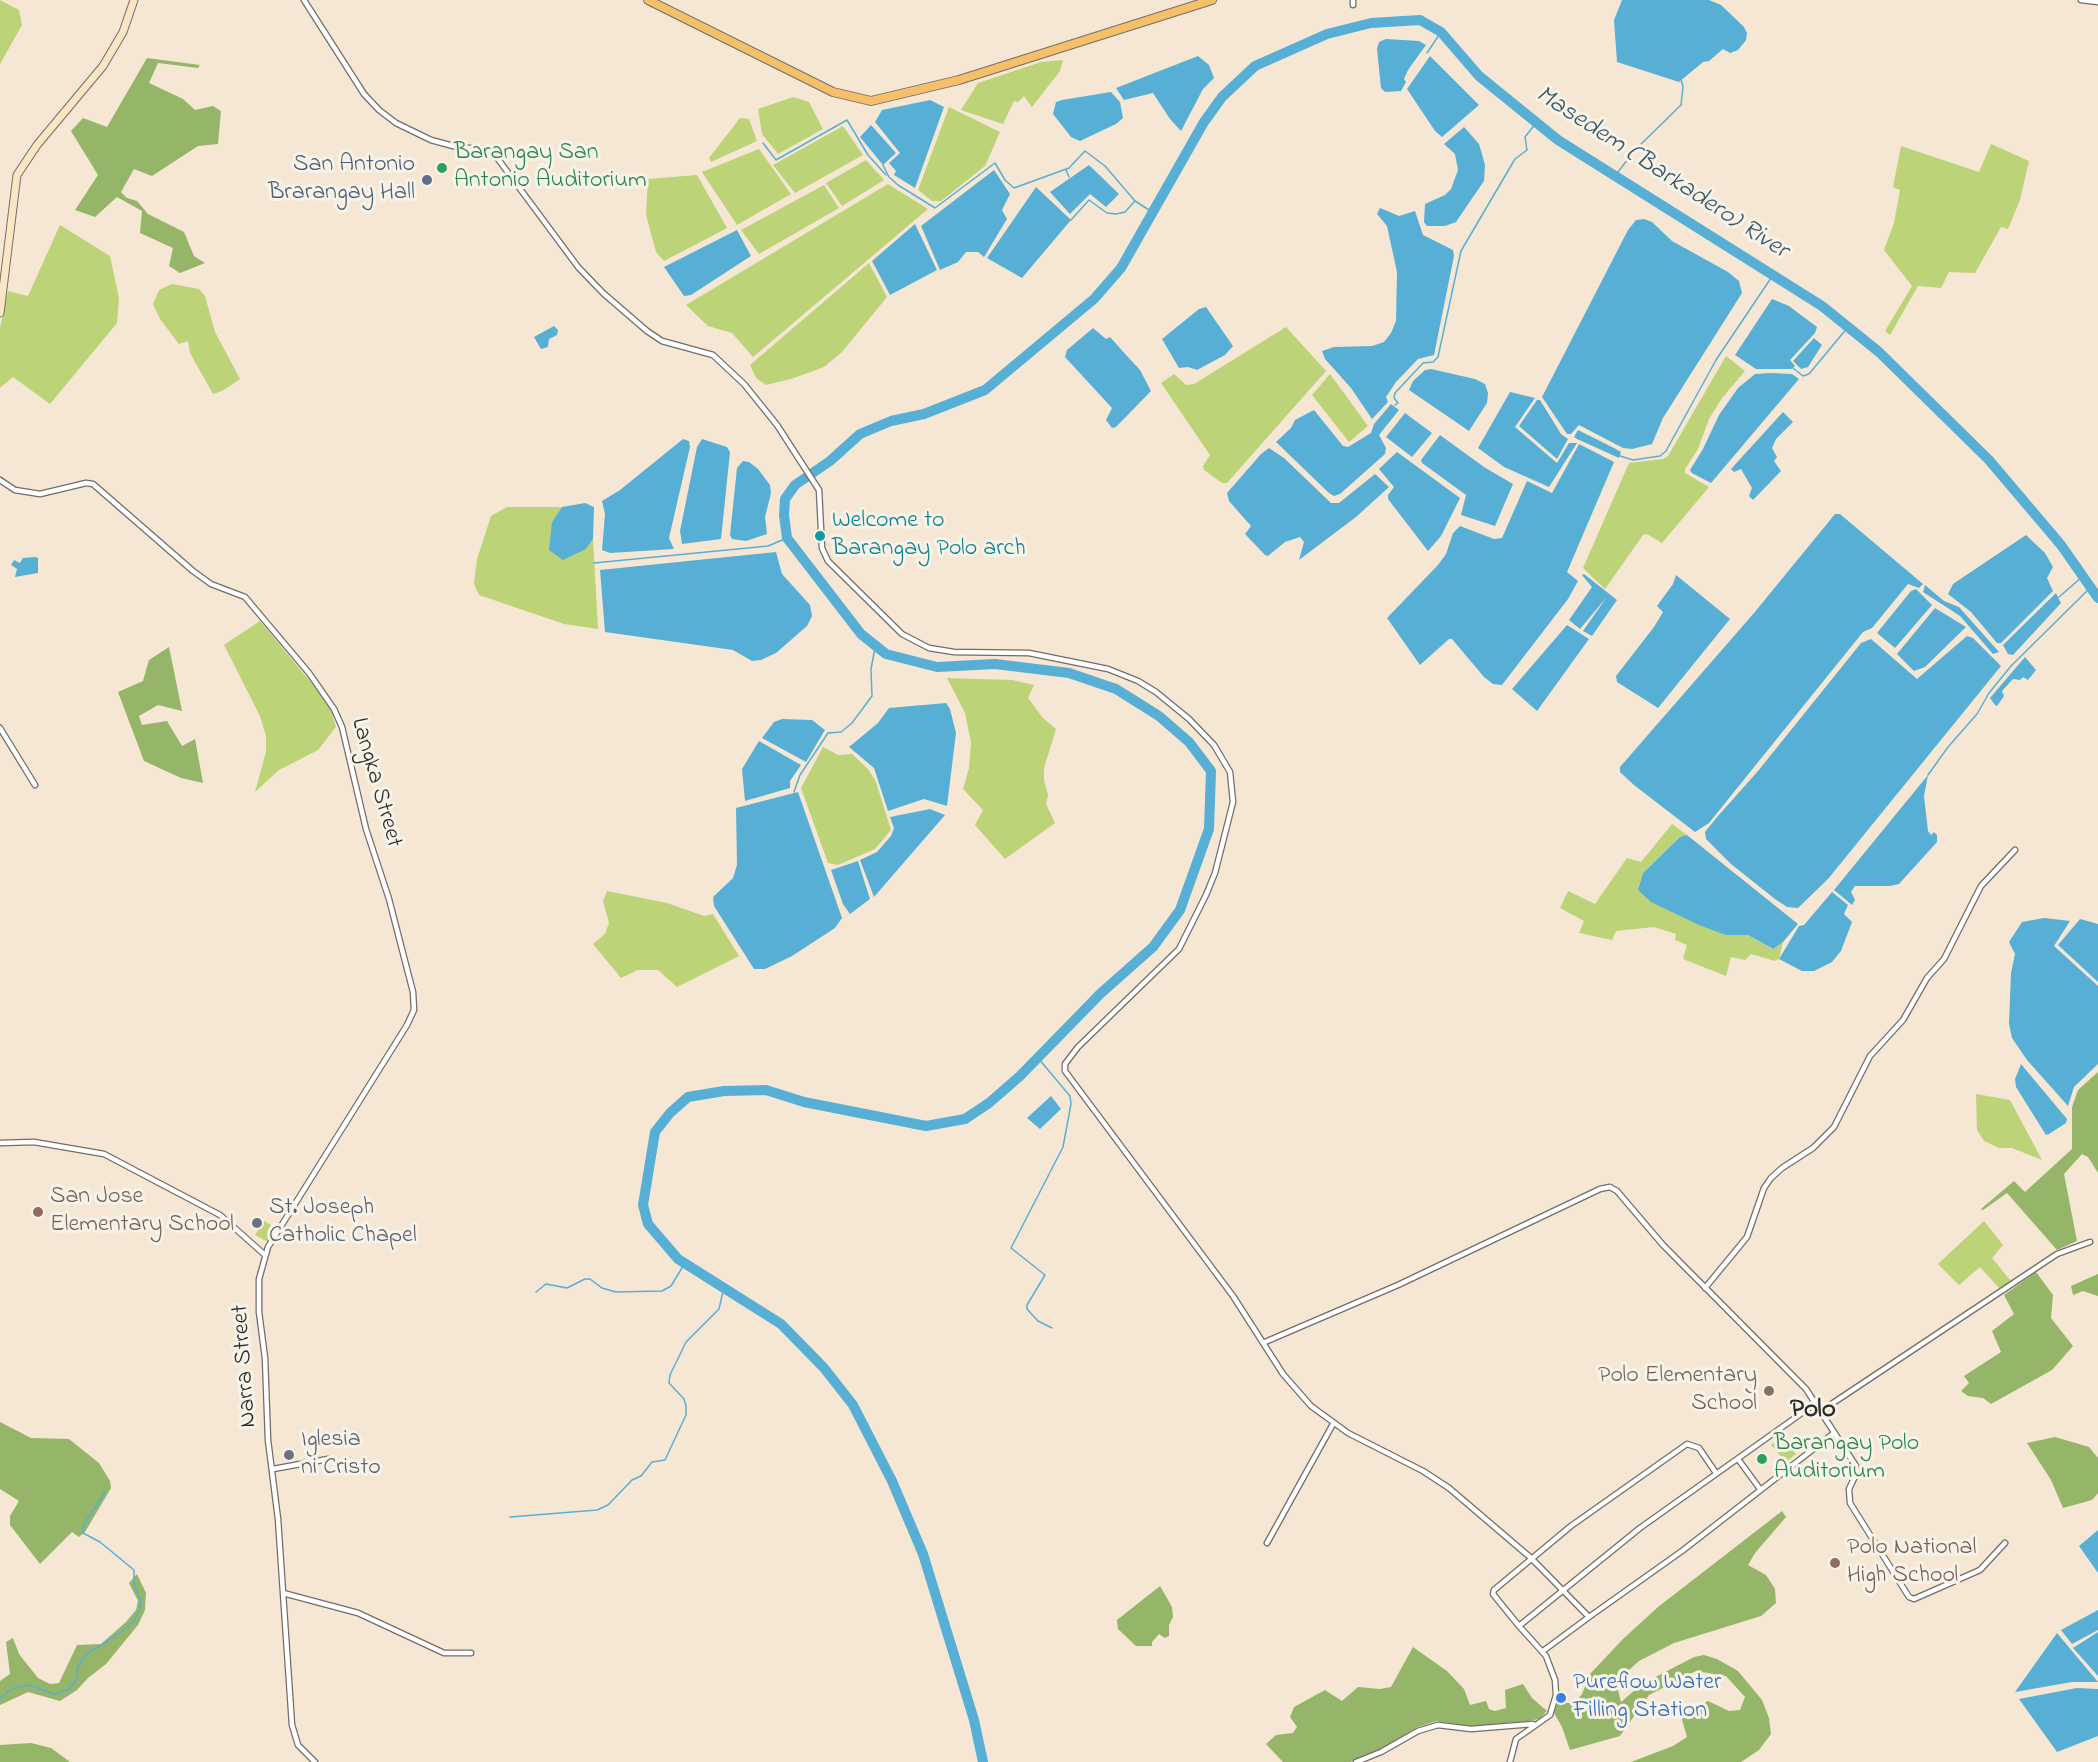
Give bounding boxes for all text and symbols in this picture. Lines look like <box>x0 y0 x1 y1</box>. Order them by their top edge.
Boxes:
water label: Masedem (Barkadero) River <box>1529 81 1793 267</box>
place label: Barangay San Antonio Auditorium <box>454 140 647 196</box>
place label: San Antonio Brarangay Hall <box>268 152 415 208</box>
marker: Barangay San Antonio Auditorium <box>435 161 449 175</box>
marker: San Antonio Brarangay Hall <box>420 173 434 187</box>
place label: Welcome to Barangay Polo arch <box>832 508 1026 564</box>
marker: Welcome to Barangay Polo arch <box>813 529 827 543</box>
street label: Langka Street <box>343 715 407 851</box>
place label: San Jose Elementary School <box>50 1184 234 1240</box>
place label: St. Joseph Catholic Chapel <box>269 1195 417 1251</box>
marker: San Jose Elementary School <box>31 1205 45 1219</box>
marker: St. Joseph Catholic Chapel <box>250 1216 264 1230</box>
street label: Narra Street <box>227 1303 265 1429</box>
place label: Polo Elementary School <box>1598 1363 1757 1419</box>
marker: Polo Elementary School <box>1762 1384 1776 1398</box>
district label: Polo <box>1790 1396 1836 1428</box>
place label: Iglesia ni Cristo <box>301 1427 381 1483</box>
place label: Barangay Polo Auditorium <box>1774 1431 1919 1487</box>
marker: Iglesia ni Cristo <box>282 1448 296 1462</box>
marker: Barangay Polo Auditorium <box>1755 1452 1769 1466</box>
place label: Polo National High School <box>1847 1535 1977 1591</box>
marker: Polo National High School <box>1828 1556 1842 1570</box>
place label: Pureflow Water Filling Station <box>1573 1670 1721 1726</box>
marker: Pureflow Water Filling Station <box>1554 1691 1568 1705</box>

